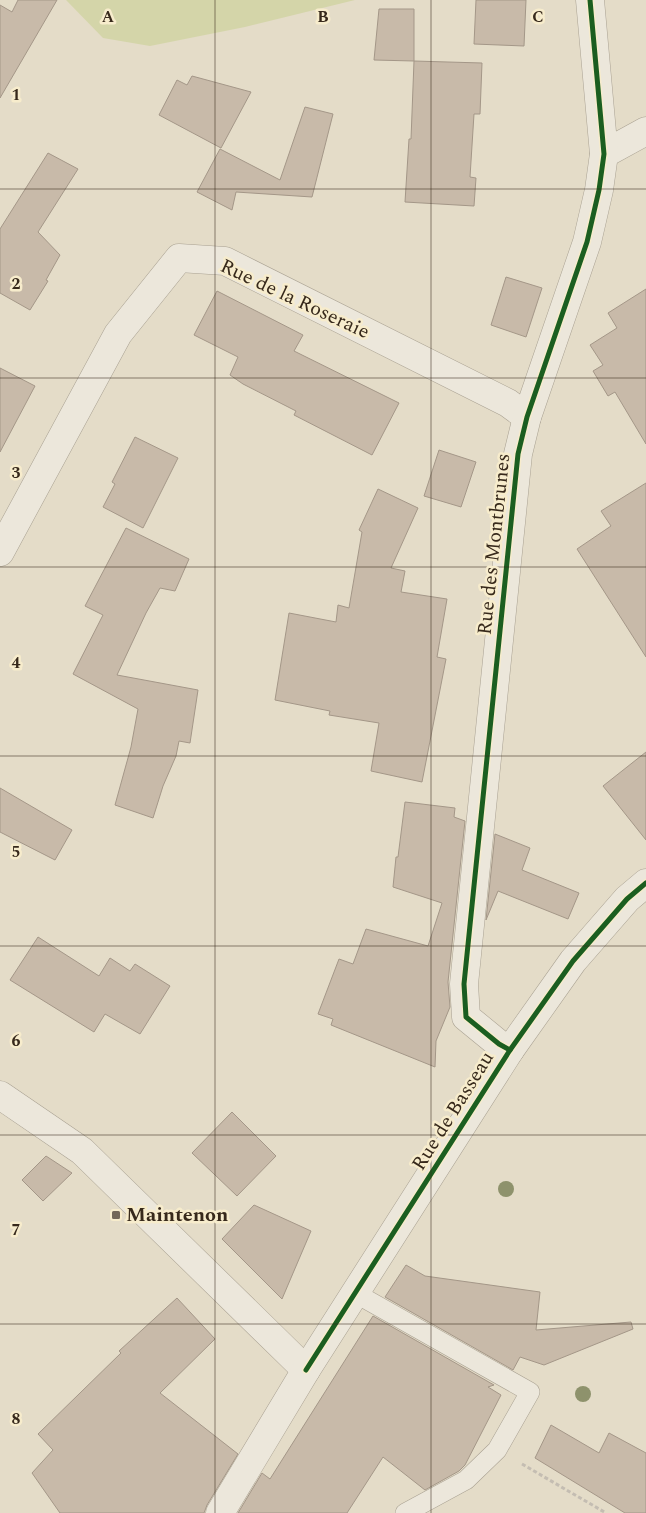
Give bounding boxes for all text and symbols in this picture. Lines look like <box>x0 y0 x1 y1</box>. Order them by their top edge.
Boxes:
text: A <box>102 5 115 29</box>
text: B <box>317 5 329 29</box>
text: C <box>532 5 544 29</box>
text: 1 <box>12 83 20 107</box>
street label: Rue de la Roseraie <box>215 251 375 347</box>
text: 2 <box>12 272 21 296</box>
street label: Rue des Montbrunes <box>470 452 518 636</box>
text: 3 <box>12 461 21 485</box>
text: 4 <box>12 651 21 675</box>
text: 5 <box>12 840 20 864</box>
text: 6 <box>12 1029 21 1053</box>
street label: Rue de Basseau <box>404 1045 502 1177</box>
place label: Maintenon <box>126 1200 228 1230</box>
marker: Maintenon <box>110 1209 122 1221</box>
text: 7 <box>12 1218 21 1242</box>
text: 8 <box>12 1407 21 1431</box>

